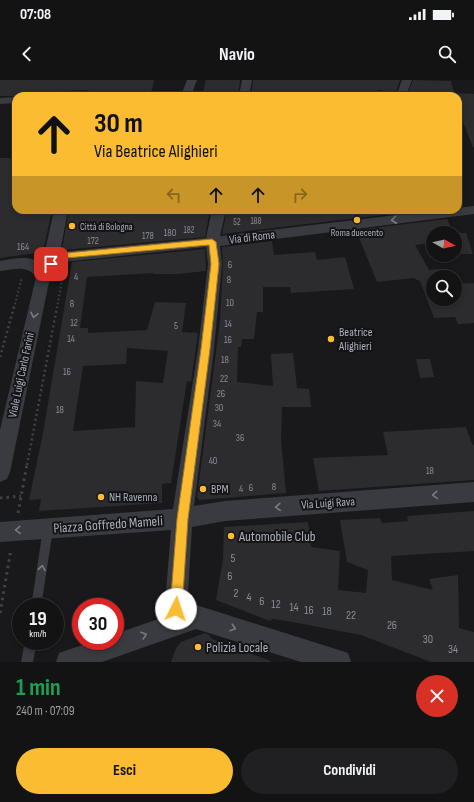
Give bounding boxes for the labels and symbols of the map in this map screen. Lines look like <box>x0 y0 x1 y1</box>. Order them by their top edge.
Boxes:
marker: Roma duecento <box>352 215 362 225</box>
one-way arrow <box>391 215 397 224</box>
house number: 188 <box>250 216 262 227</box>
house number: 52 <box>233 217 241 228</box>
marker: Città di Bologna <box>67 221 77 231</box>
place label: Città di Bologna <box>80 221 133 233</box>
house number: 182 <box>184 225 195 236</box>
north arrow <box>426 226 462 262</box>
house number: 180 <box>164 227 176 239</box>
street label: Via di Roma <box>228 227 276 248</box>
place label: Roma duecento <box>331 227 383 239</box>
house number: 178 <box>142 230 154 242</box>
house number: 172 <box>87 235 99 247</box>
house number: 164 <box>17 241 29 253</box>
pin <box>34 247 68 281</box>
house number: 6 <box>228 259 232 271</box>
house number: 4 <box>74 271 78 283</box>
house number: 8 <box>227 274 231 286</box>
house number: 10 <box>226 297 234 309</box>
house number: 8 <box>70 298 74 310</box>
one-way arrow <box>31 312 39 319</box>
house number: 12 <box>70 317 78 329</box>
house number: 14 <box>224 318 232 330</box>
house number: 5 <box>174 320 178 332</box>
place label: Beatrice Alighieri <box>338 325 373 354</box>
street label: Viale Luigi Carlo Farini <box>5 331 38 419</box>
house number: 14 <box>67 333 75 345</box>
house number: 16 <box>224 334 232 346</box>
marker: Beatrice Alighieri <box>326 334 336 344</box>
house number: 18 <box>221 354 229 366</box>
house number: 16 <box>63 366 71 378</box>
house number: 22 <box>220 373 228 385</box>
house number: 26 <box>217 388 225 400</box>
house number: 30 <box>215 402 223 414</box>
house number: 18 <box>56 404 64 416</box>
house number: 34 <box>213 418 221 430</box>
house number: 36 <box>236 432 244 444</box>
house number: 40 <box>209 455 217 467</box>
house number: 18 <box>426 465 434 477</box>
house number: 8 <box>272 481 276 493</box>
place label: BPM <box>211 482 229 497</box>
house number: 6 <box>249 482 253 494</box>
house number: 4 <box>239 483 243 495</box>
marker: BPM <box>198 484 208 494</box>
place label: NH Ravenna <box>109 490 158 505</box>
one-way arrow <box>432 490 438 499</box>
marker: NH Ravenna <box>96 492 106 502</box>
street label: Via Luigi Rava <box>301 494 356 513</box>
one-way arrow <box>275 502 281 511</box>
street label: Piazza Goffredo Mameli <box>53 512 163 537</box>
one-way arrow <box>15 525 21 534</box>
place label: Automobile Club <box>238 528 316 545</box>
marker: Automobile Club <box>226 531 236 541</box>
house number: 5 <box>231 551 236 566</box>
one-way arrow <box>37 565 46 572</box>
house number: 6 <box>227 569 233 584</box>
house number: 2 <box>234 586 239 601</box>
position arrow <box>155 588 197 630</box>
house number: 4 <box>246 590 252 605</box>
house number: 6 <box>259 594 265 609</box>
house number: 12 <box>271 597 281 612</box>
speed limit sign: 30 <box>72 598 124 650</box>
house number: 14 <box>289 600 299 615</box>
house number: 16 <box>304 603 314 618</box>
house number: 18 <box>322 604 332 619</box>
house number: 22 <box>346 608 356 623</box>
house number: 26 <box>387 618 397 633</box>
one-way arrow <box>229 623 236 632</box>
one-way arrow <box>140 631 147 639</box>
house number: 30 <box>423 632 433 647</box>
place label: Polizia Locale <box>206 639 268 656</box>
marker: Polizia Locale <box>193 642 203 652</box>
house number: 34 <box>448 642 458 657</box>

